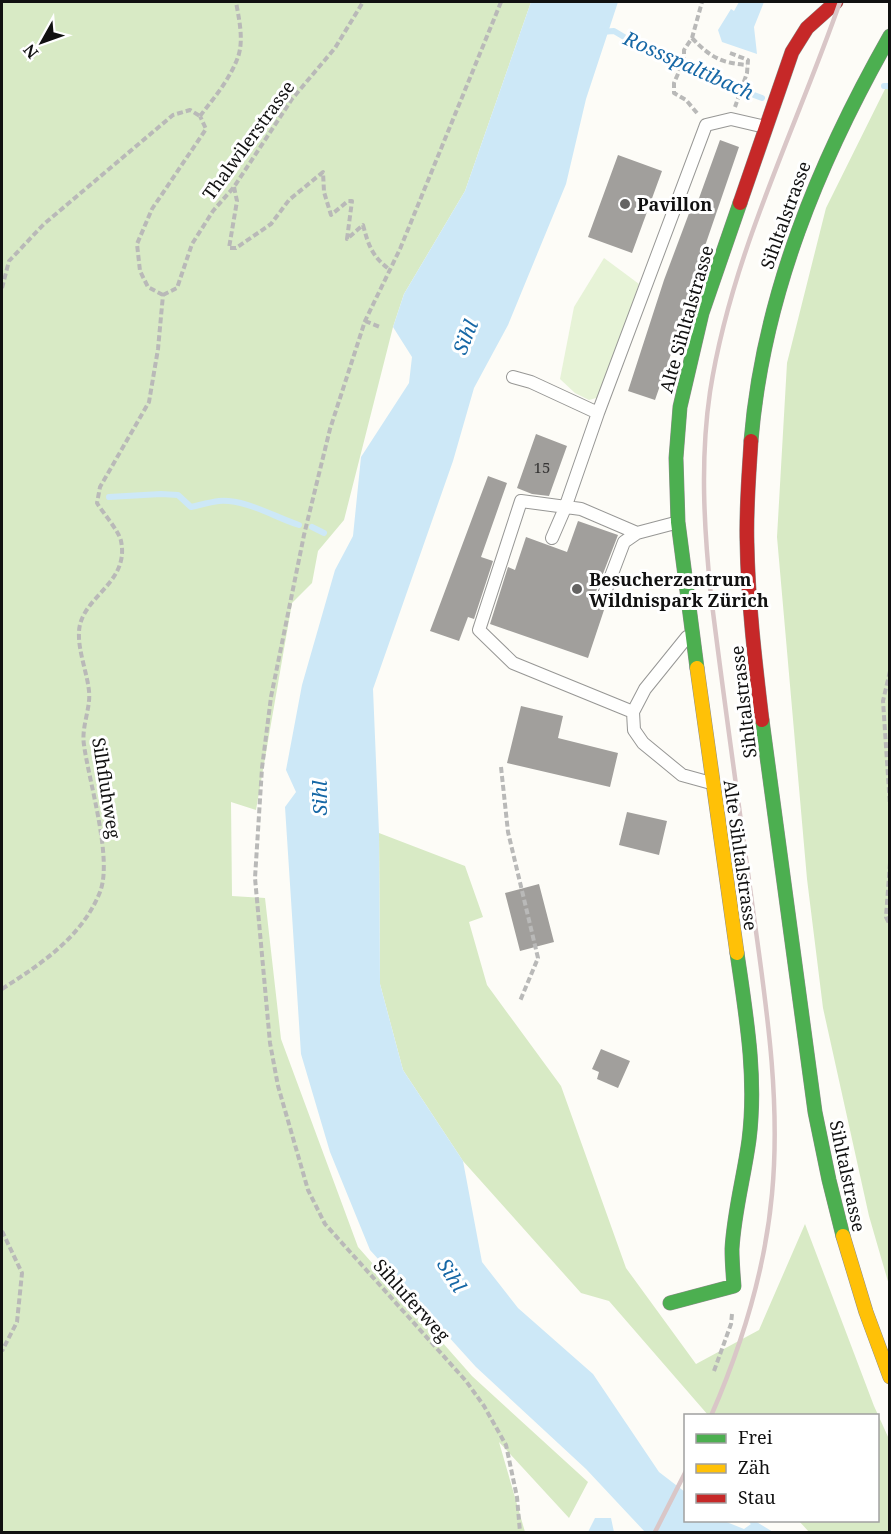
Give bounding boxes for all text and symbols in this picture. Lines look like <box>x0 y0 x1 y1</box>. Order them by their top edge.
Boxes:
north arrow <box>12 12 72 72</box>
water label: Rossspaltibach <box>619 24 758 106</box>
text: N <box>18 39 43 64</box>
street label: Thalwilerstrasse <box>197 76 299 204</box>
street label: Sihltalstrasse <box>754 158 816 272</box>
place label: Pavillon <box>637 192 712 216</box>
marker: Pavillon <box>618 197 632 211</box>
street label: Alte Sihltalstrasse <box>654 243 718 395</box>
water label: Sihl <box>446 316 484 358</box>
house number: 15 <box>534 457 550 477</box>
place label: Besucherzentrum Wildnispark Zürich <box>589 567 769 612</box>
marker: Besucherzentrum Wildnispark Zürich <box>570 582 584 596</box>
street label: Sihltalstrasse <box>724 644 762 760</box>
street label: Silhfluhweg <box>87 736 127 841</box>
street label: Alte Sihltalstrasse <box>719 778 763 932</box>
water label: Sihl <box>306 780 333 816</box>
street label: Sihltalstrasse <box>824 1118 872 1234</box>
street label: Sihluferweg <box>368 1253 456 1347</box>
water label: Sihl <box>431 1253 473 1297</box>
legend <box>684 1414 879 1522</box>
text: Frei <box>738 1425 773 1449</box>
text: Zäh <box>738 1455 770 1479</box>
text: Stau <box>738 1485 776 1509</box>

